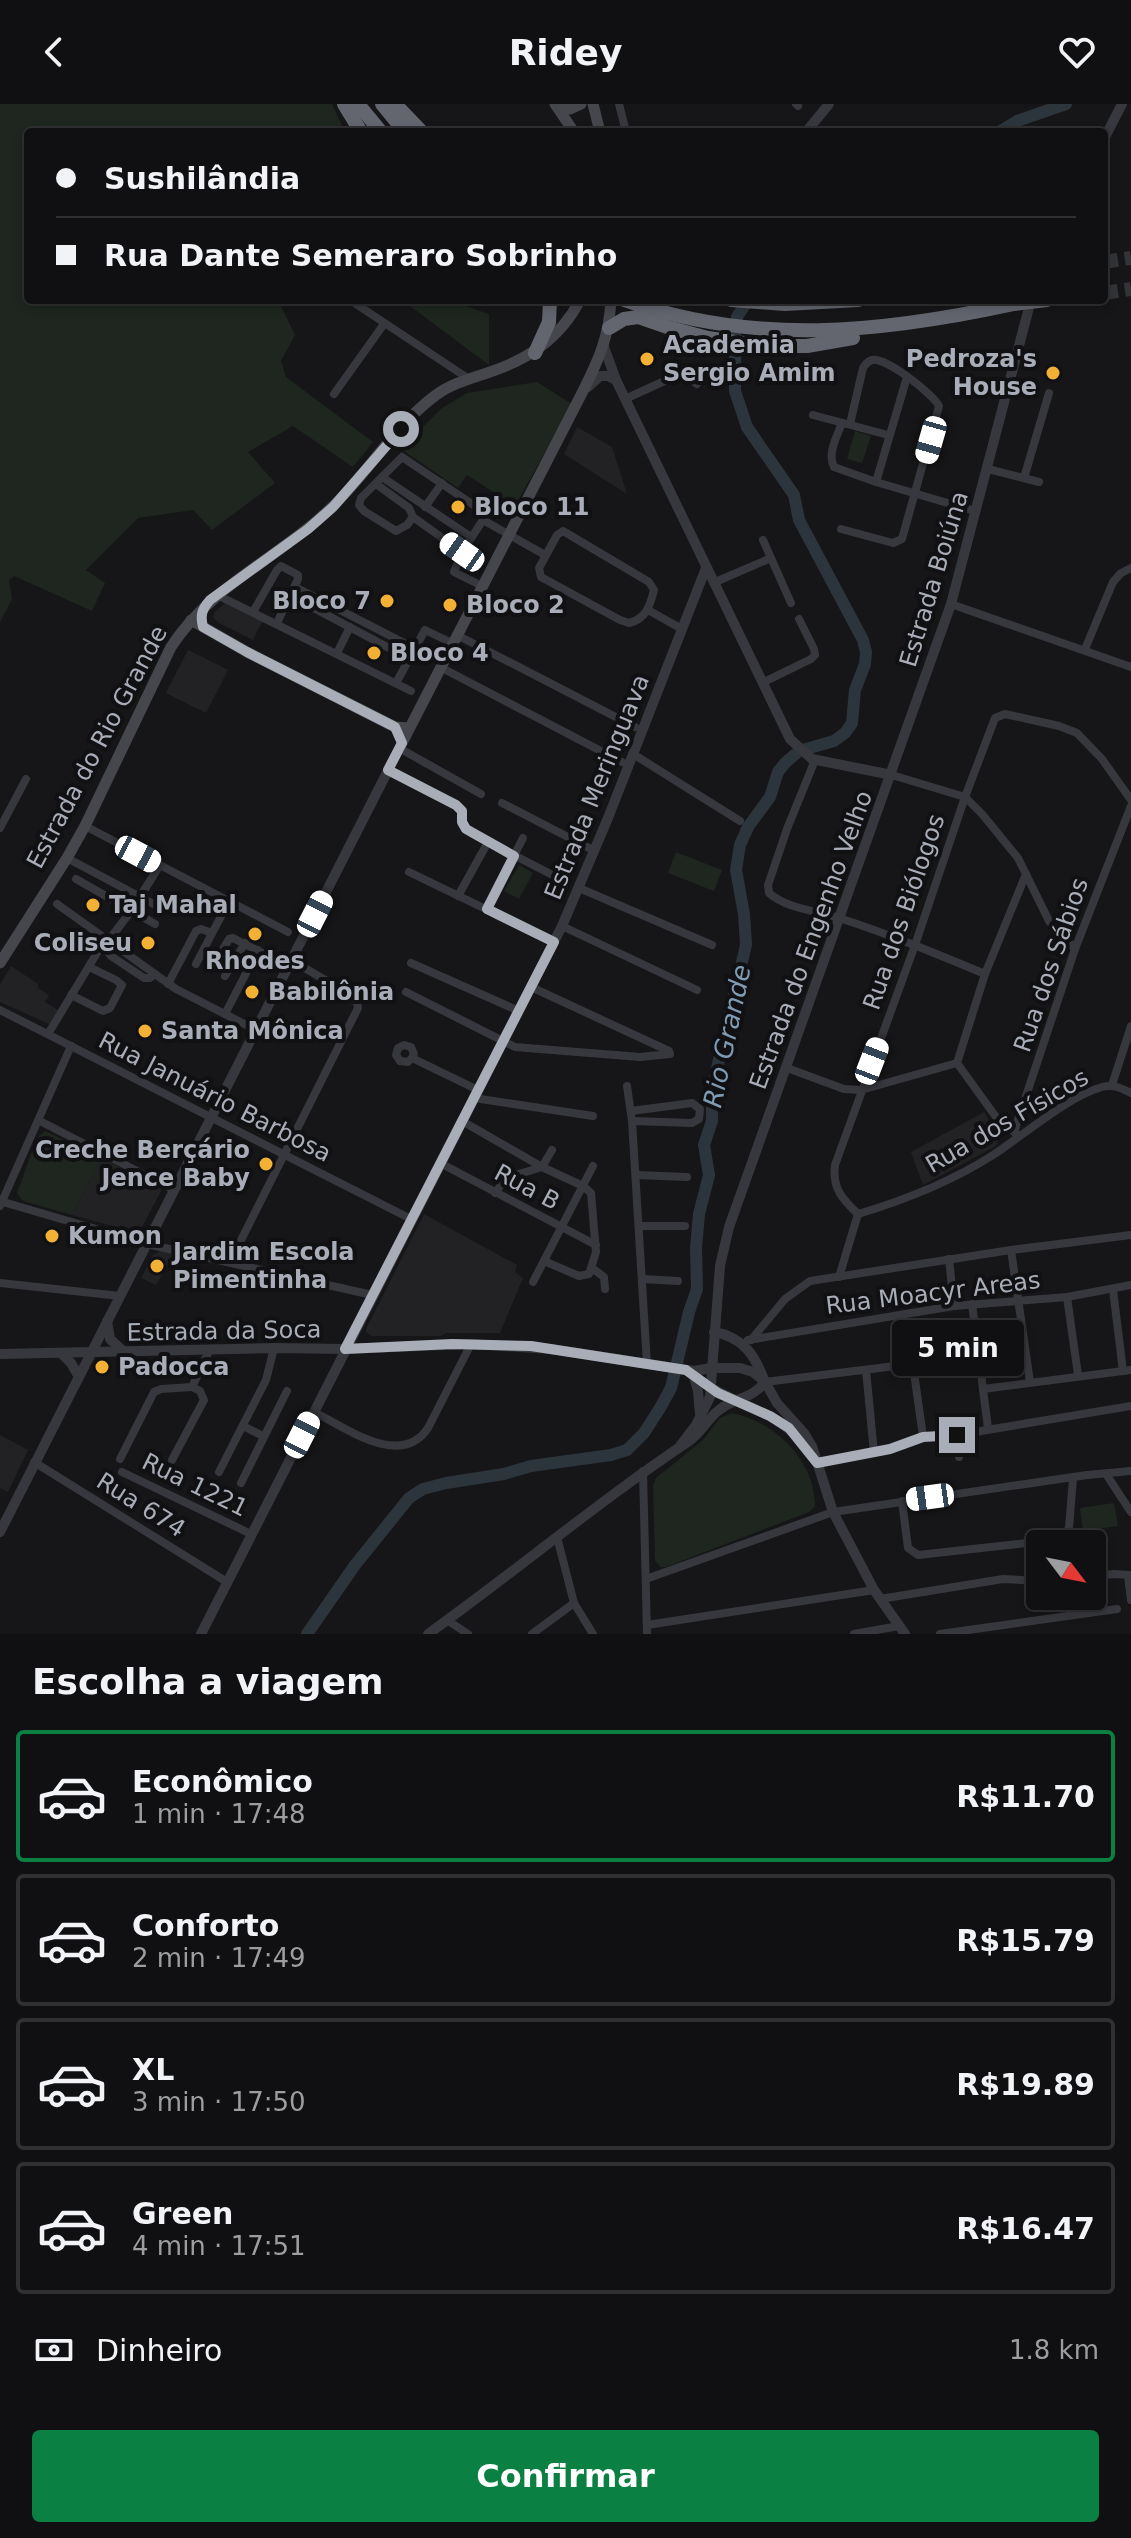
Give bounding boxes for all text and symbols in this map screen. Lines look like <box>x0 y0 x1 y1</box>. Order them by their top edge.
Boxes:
icon: back <box>32 30 76 74</box>
icon: heart <box>1055 30 1099 74</box>
text: Ridey <box>509 32 622 73</box>
text: Sushilândia <box>104 161 300 196</box>
text: Rua Dante Semeraro Sobrinho <box>104 238 617 273</box>
place label: Academia Sergio Amim <box>663 331 835 387</box>
place label: Pedroza's House <box>906 345 1037 401</box>
marker: Academia Sergio Amim <box>638 350 656 368</box>
marker: Pedroza's House <box>1044 364 1062 382</box>
route start <box>383 411 419 447</box>
car <box>913 414 949 466</box>
street label: Estrada Boiúna <box>894 488 974 670</box>
place label: Bloco 11 <box>474 493 589 521</box>
marker: Bloco 11 <box>449 498 467 516</box>
car <box>435 528 489 576</box>
place label: Bloco 7 <box>272 587 371 615</box>
place label: Bloco 2 <box>466 591 565 619</box>
marker: Bloco 7 <box>378 592 396 610</box>
marker: Bloco 2 <box>441 596 459 614</box>
street label: Estrada do Rio Grande <box>21 621 173 873</box>
place label: Bloco 4 <box>390 639 489 667</box>
marker: Bloco 4 <box>365 644 383 662</box>
street label: Estrada Meringuava <box>539 670 655 904</box>
street label: Estrada do Engenho Velho <box>744 787 878 1093</box>
street label: Rua dos Biólogos <box>857 811 951 1013</box>
car <box>111 832 165 876</box>
street label: Rua dos Sábios <box>1008 874 1094 1056</box>
car <box>293 887 337 941</box>
place label: Taj Mahal <box>109 891 237 919</box>
marker: Taj Mahal <box>84 896 102 914</box>
marker: Rhodes <box>246 925 264 943</box>
place label: Coliseu <box>34 929 132 957</box>
marker: Coliseu <box>139 934 157 952</box>
place label: Rhodes <box>205 947 305 975</box>
water label: Rio Grande <box>697 962 757 1110</box>
place label: Babilônia <box>268 978 394 1006</box>
marker: Babilônia <box>243 983 261 1001</box>
place label: Santa Mônica <box>161 1017 344 1045</box>
marker: Santa Mônica <box>136 1022 154 1040</box>
street label: Rua Januário Barbosa <box>94 1026 336 1168</box>
car <box>852 1034 892 1088</box>
street label: Rua dos Físicos <box>921 1063 1093 1179</box>
place label: Creche Berçário Jence Baby <box>35 1136 250 1192</box>
marker: Creche Berçário Jence Baby <box>257 1155 275 1173</box>
street label: Rua B <box>490 1158 564 1216</box>
place label: Kumon <box>68 1222 162 1250</box>
marker: Kumon <box>43 1227 61 1245</box>
place label: Jardim Escola Pimentinha <box>171 1238 355 1294</box>
marker: Jardim Escola Pimentinha <box>148 1257 166 1275</box>
street label: Rua Moacyr Areas <box>824 1266 1042 1320</box>
street label: Estrada da Soca <box>126 1315 322 1347</box>
callout: 5 min <box>891 1319 1023 1375</box>
text: 5 min <box>917 1333 999 1363</box>
place label: Padocca <box>118 1353 229 1381</box>
marker: Padocca <box>93 1358 111 1376</box>
car <box>280 1408 324 1462</box>
route end <box>939 1417 975 1453</box>
street label: Rua 1221 <box>138 1447 252 1523</box>
street label: Rua 674 <box>92 1467 190 1543</box>
car <box>905 1482 955 1512</box>
north arrow <box>1026 1530 1106 1610</box>
map controls <box>1026 1530 1106 1610</box>
text: Escolha a viagem <box>32 1661 384 1702</box>
icon: car <box>36 1760 108 1832</box>
text: Econômico <box>132 1764 313 1799</box>
text: R$11.70 <box>956 1779 1095 1814</box>
text: 1 min · 17:48 <box>132 1799 306 1829</box>
icon: car <box>36 1904 108 1976</box>
text: Conforto <box>132 1908 279 1943</box>
text: R$15.79 <box>956 1923 1095 1958</box>
text: 2 min · 17:49 <box>132 1943 306 1973</box>
icon: car <box>36 2048 108 2120</box>
text: XL <box>132 2052 174 2087</box>
text: R$19.89 <box>956 2067 1095 2102</box>
text: 3 min · 17:50 <box>132 2087 306 2117</box>
icon: car <box>36 2192 108 2264</box>
text: Green <box>132 2196 233 2231</box>
text: R$16.47 <box>956 2211 1095 2246</box>
text: 4 min · 17:51 <box>132 2231 306 2261</box>
icon: cash <box>32 2328 76 2372</box>
text: Dinheiro <box>96 2333 222 2368</box>
text: 1.8 km <box>1009 2335 1099 2365</box>
button: Confirmar <box>32 2430 1099 2522</box>

